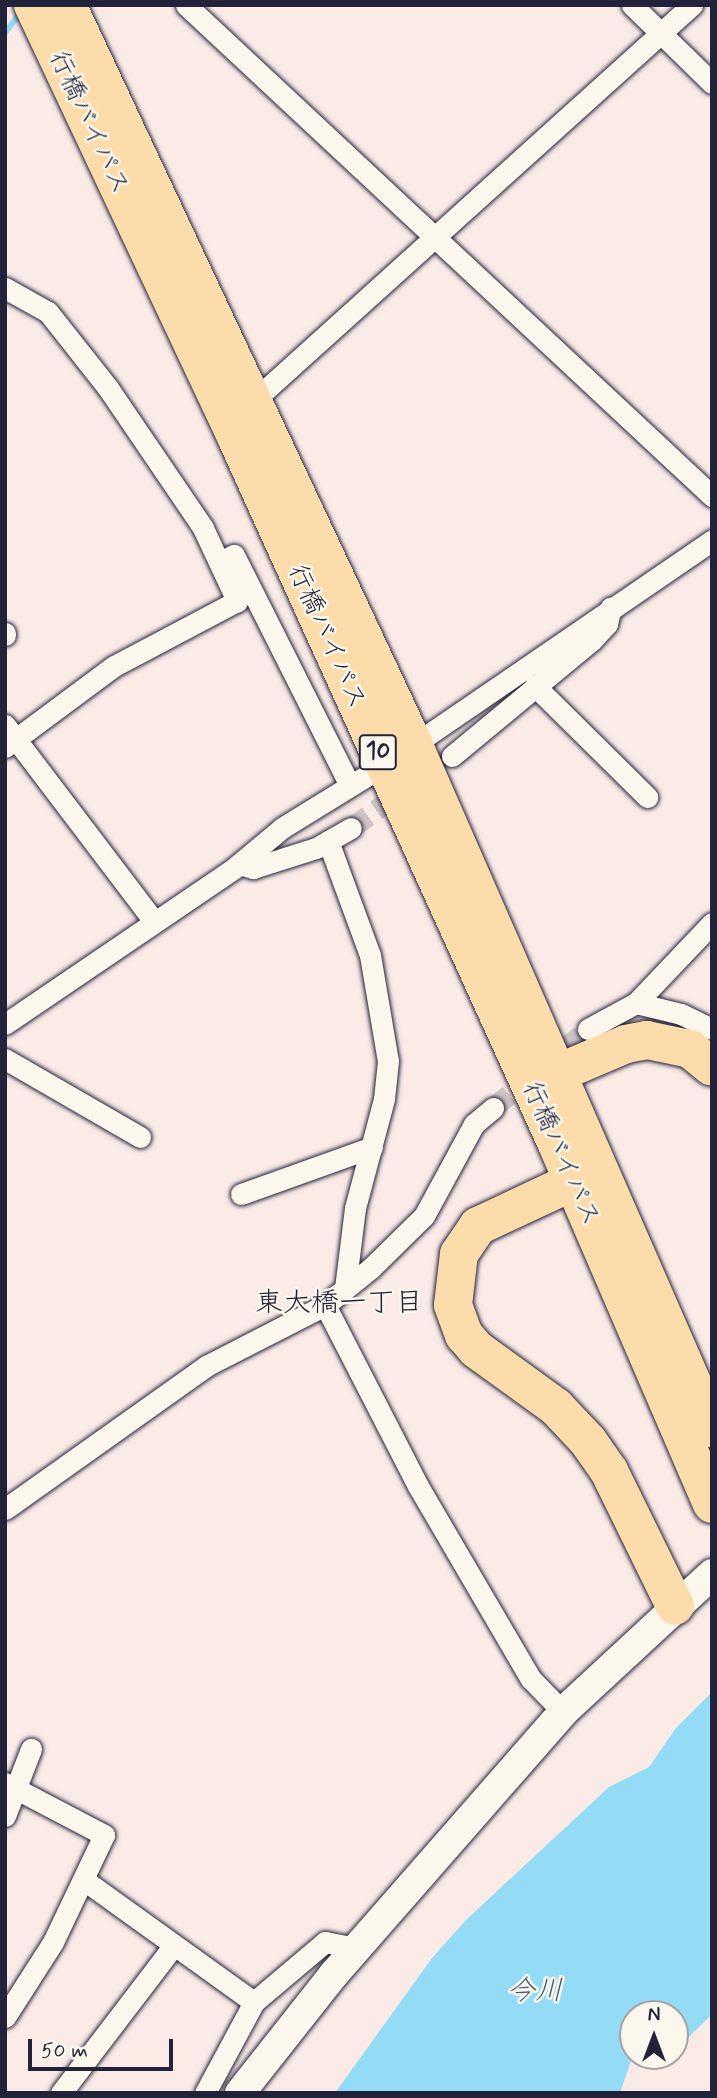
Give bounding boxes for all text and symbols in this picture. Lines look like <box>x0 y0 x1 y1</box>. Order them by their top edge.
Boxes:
street label: 行橋バイパス <box>41 46 135 200</box>
street label: 行橋バイパス <box>280 559 372 715</box>
road number: 10 <box>359 732 397 772</box>
street label: 行橋バイパス <box>514 1076 606 1232</box>
district label: 東大橋一丁目 <box>255 1287 423 1321</box>
water label: 今川 <box>507 1975 563 2009</box>
north arrow <box>619 2000 689 2070</box>
text: N <box>648 2003 660 2028</box>
scale bar <box>32 2024 177 2068</box>
text: 50 m <box>41 2037 88 2065</box>

